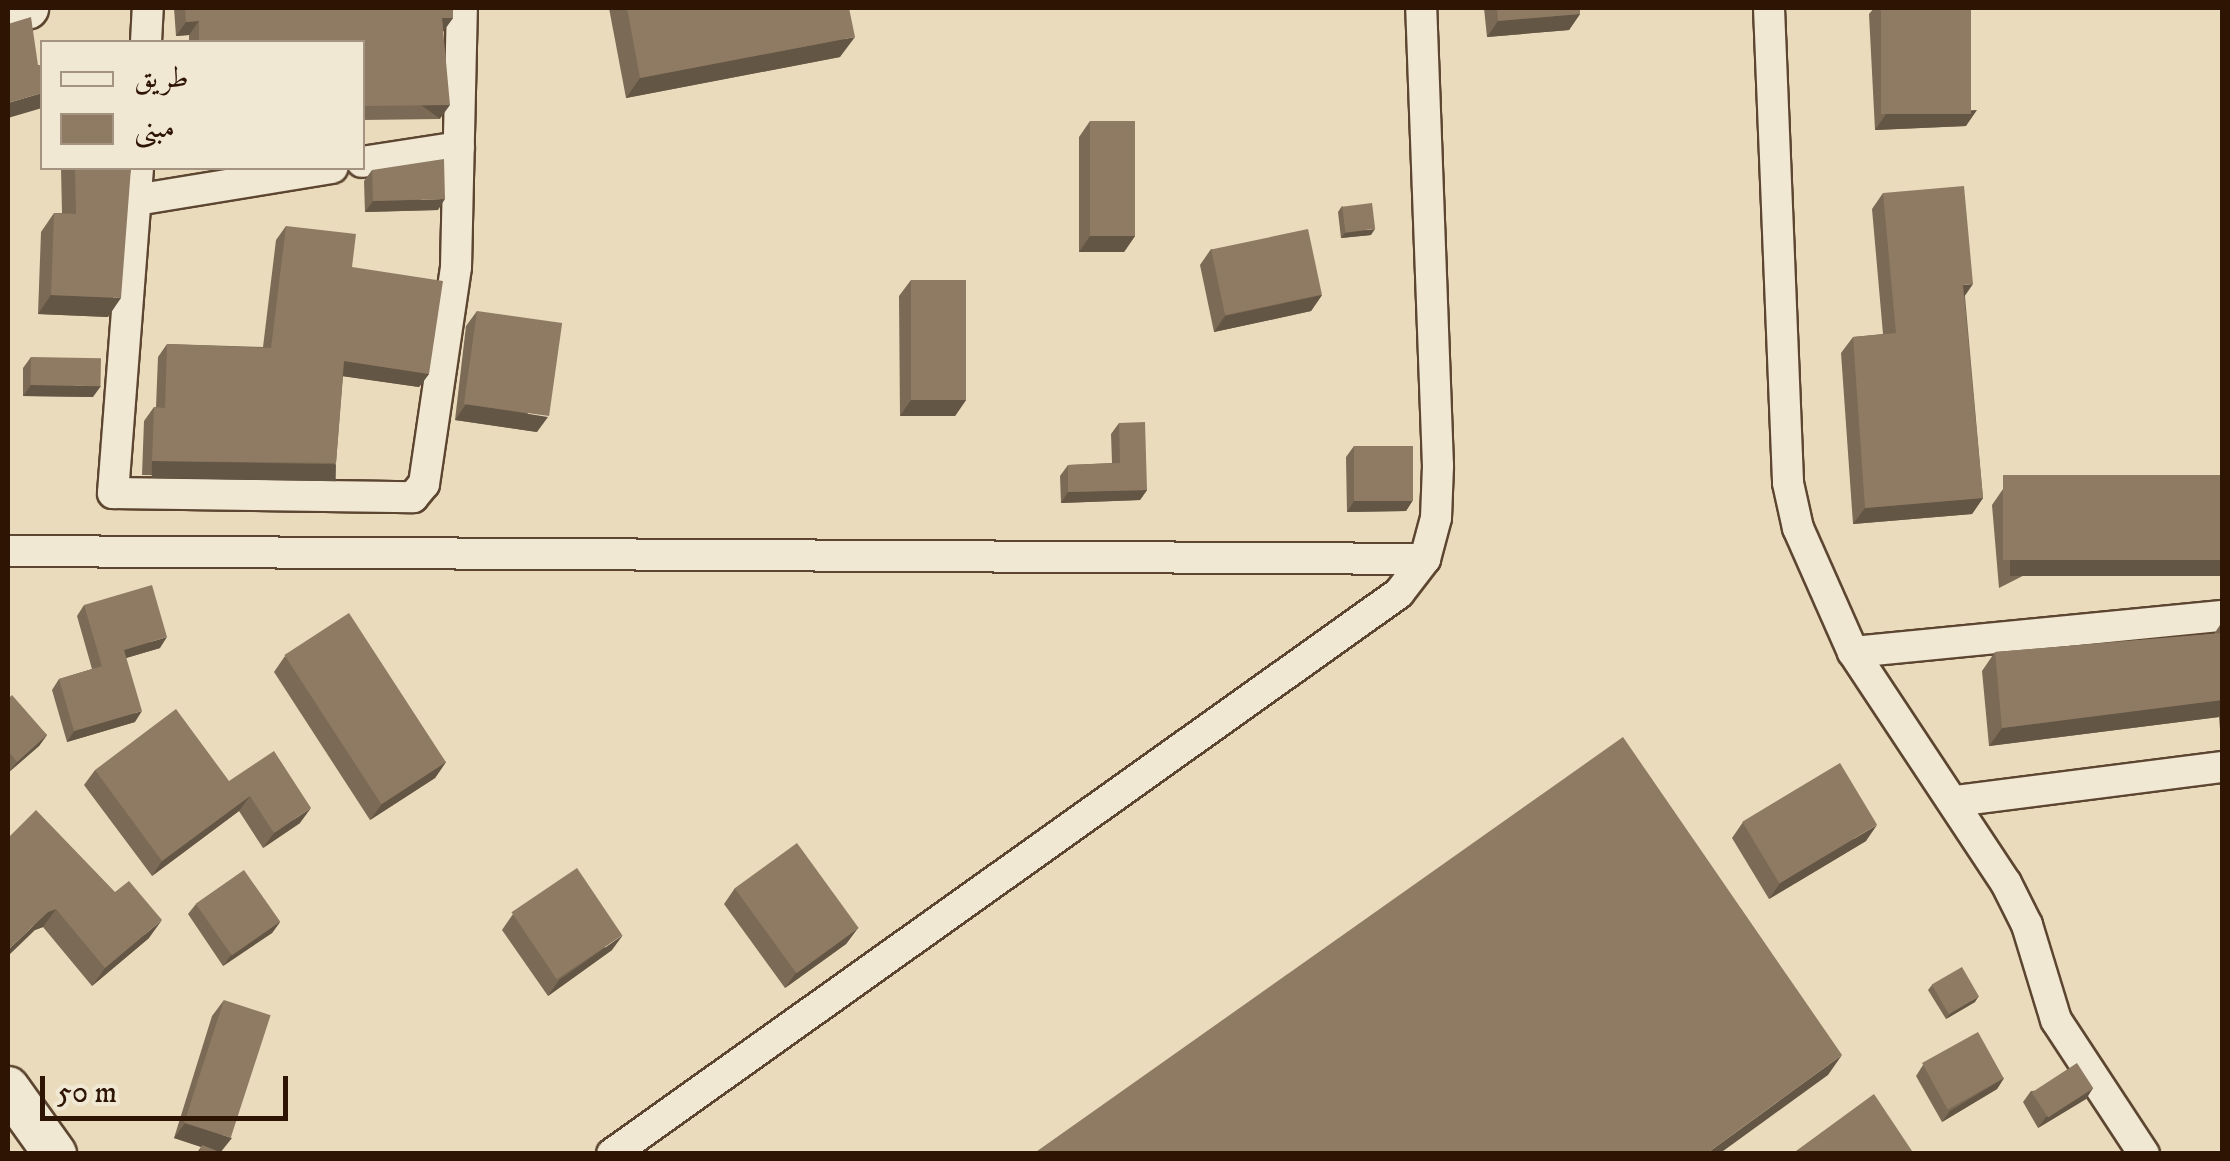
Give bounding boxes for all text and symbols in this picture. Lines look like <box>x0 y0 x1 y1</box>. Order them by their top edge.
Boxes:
legend <box>40 40 365 170</box>
text: طريق <box>134 60 189 97</box>
text: مبنى <box>134 110 175 147</box>
scale bar <box>45 1056 292 1118</box>
text: 50 m <box>57 1075 117 1112</box>

